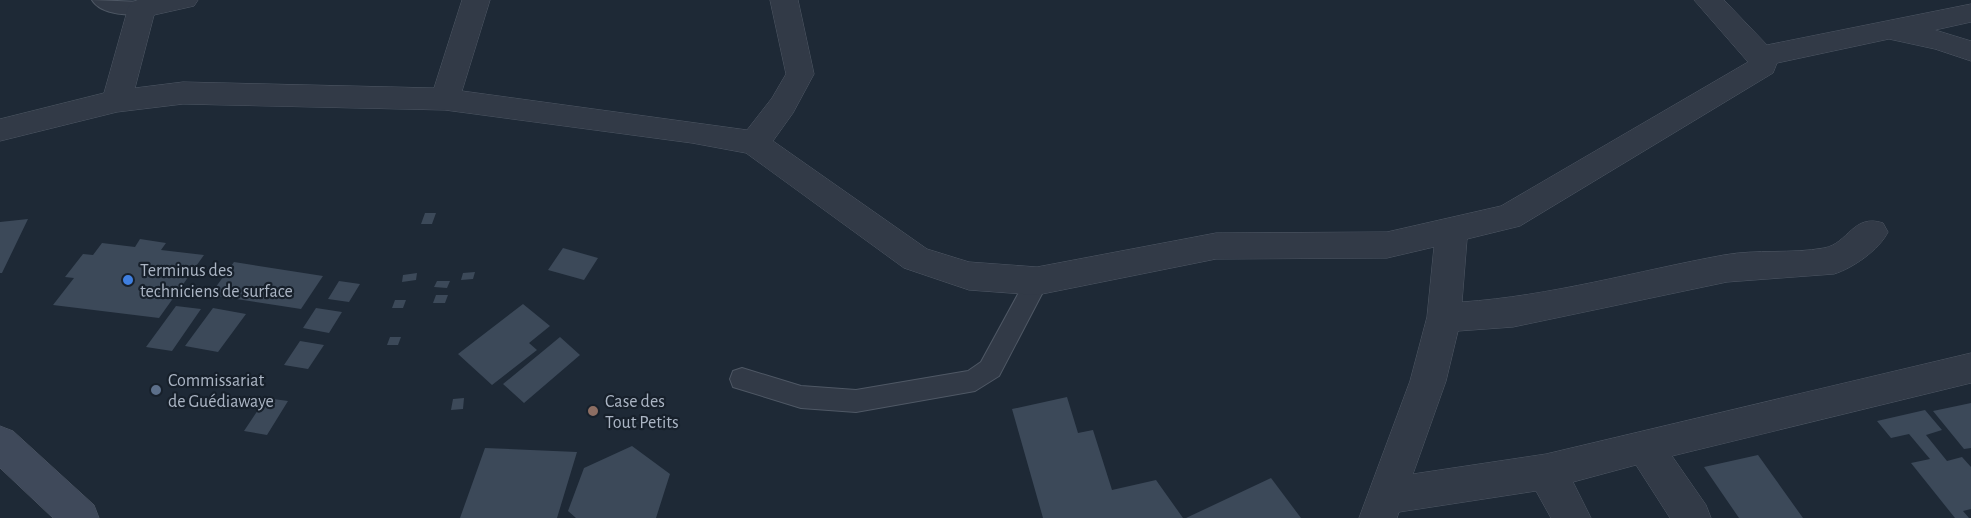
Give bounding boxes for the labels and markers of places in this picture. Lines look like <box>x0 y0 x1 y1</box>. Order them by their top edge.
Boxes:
place label: Terminus des techniciens de surface <box>140 262 293 301</box>
marker: Terminus des techniciens de surface <box>121 273 135 287</box>
place label: Commissariat de Guédiawaye <box>168 372 274 411</box>
marker: Commissariat de Guédiawaye <box>149 383 163 397</box>
place label: Case des Tout Petits <box>605 393 679 432</box>
marker: Case des Tout Petits <box>586 404 600 418</box>

